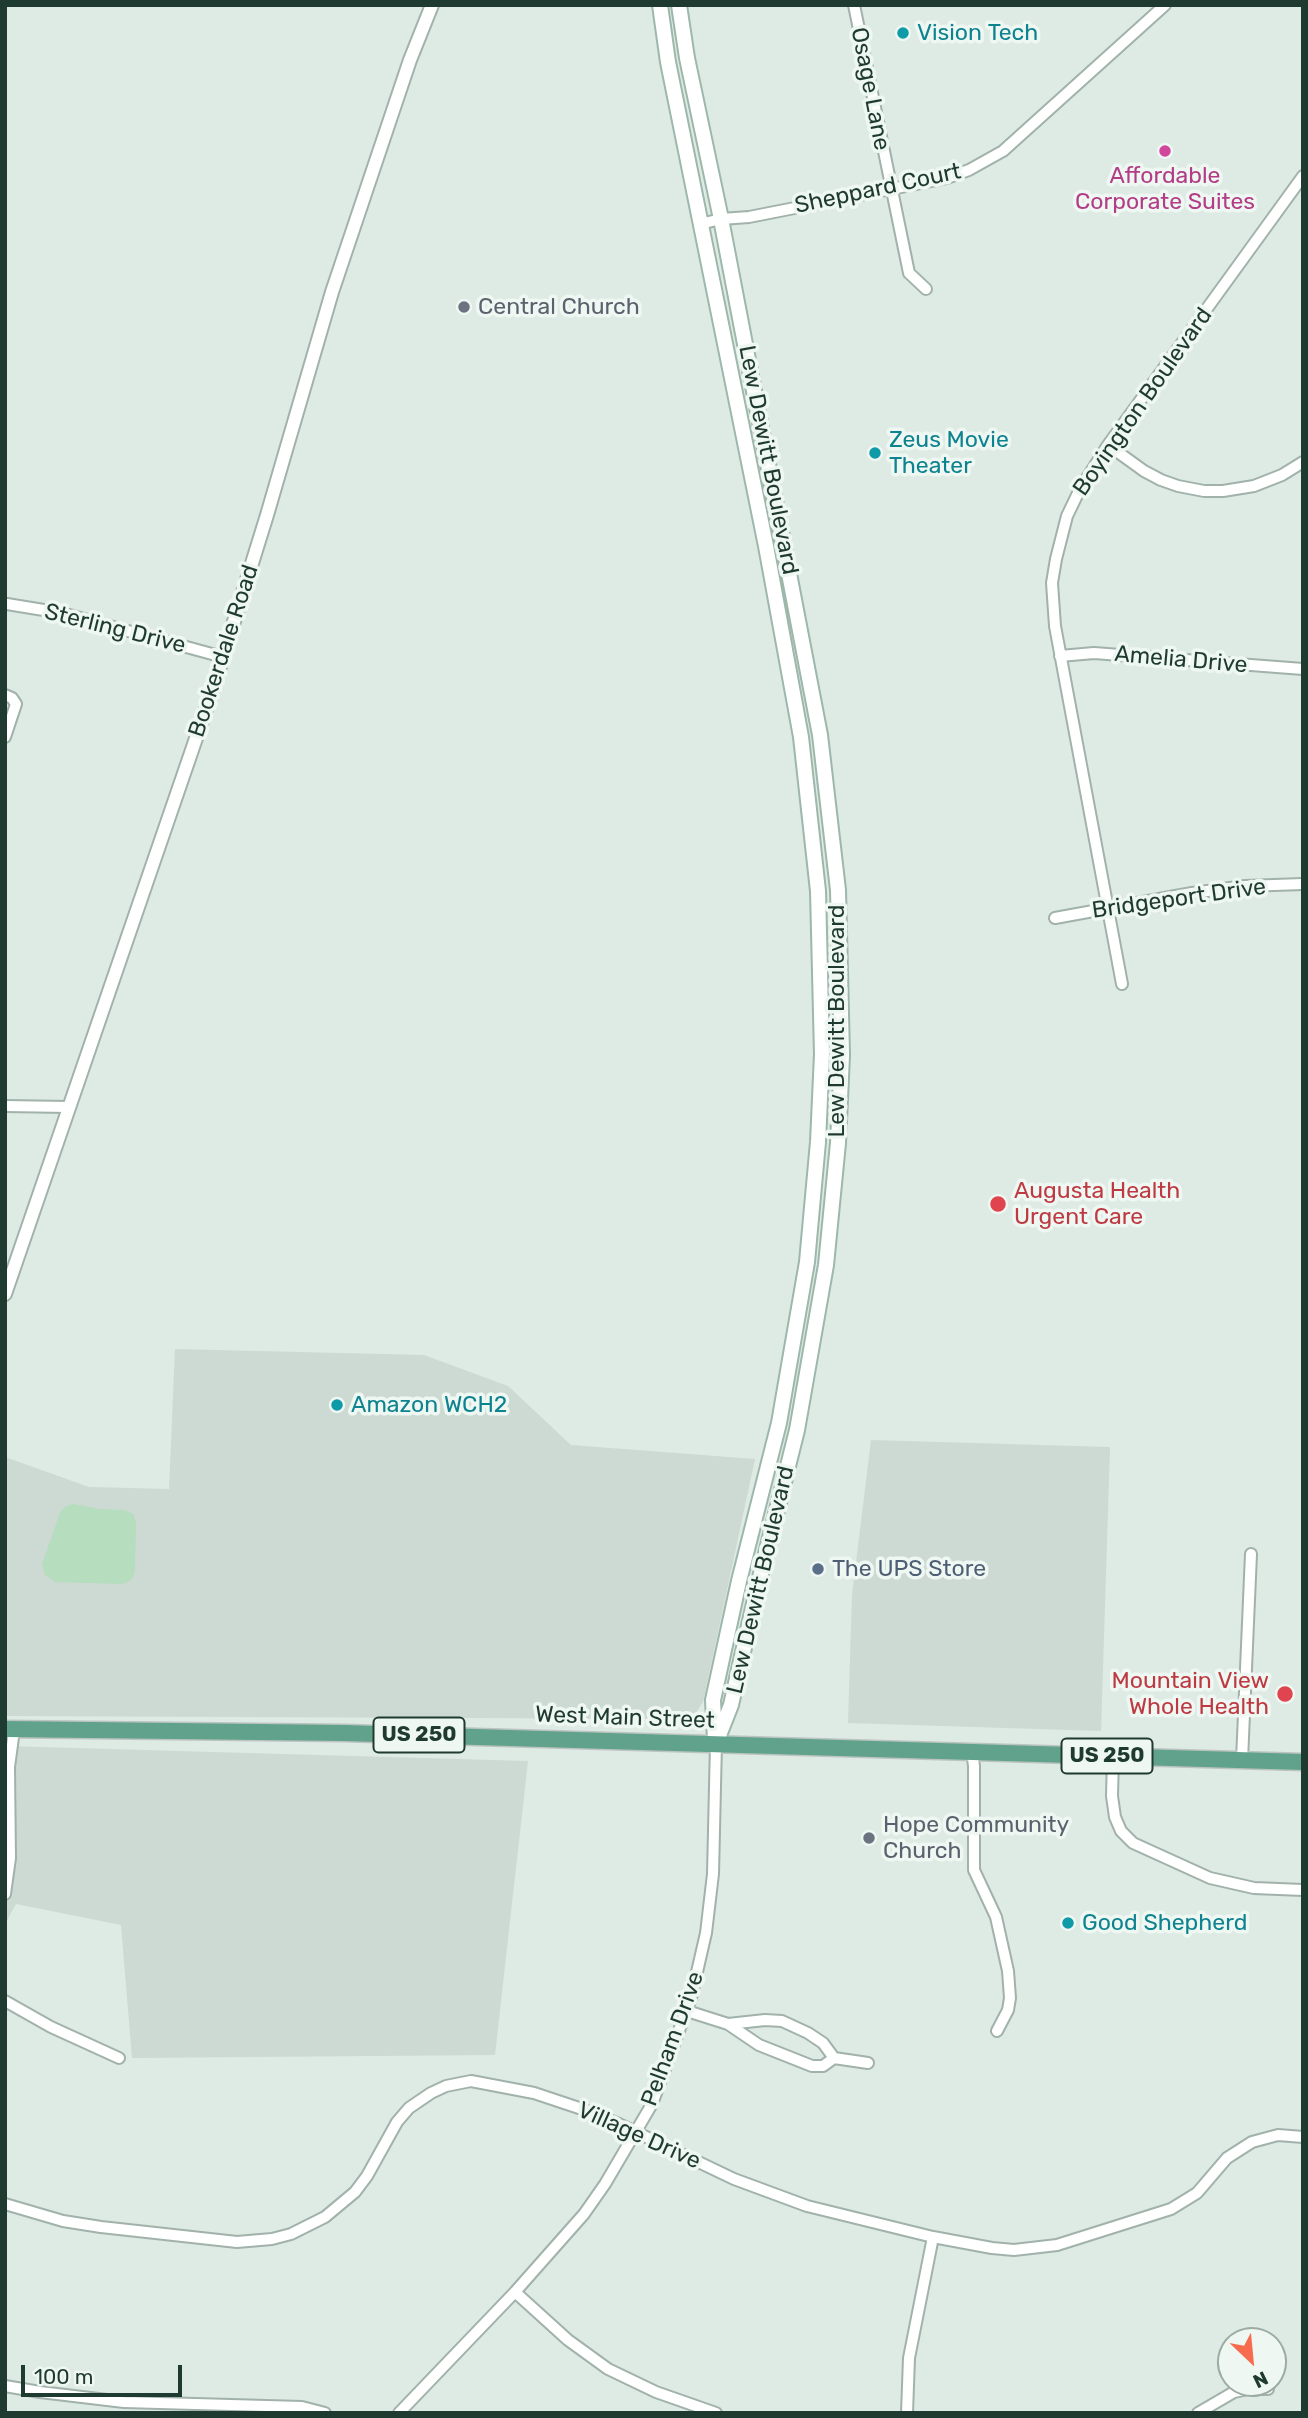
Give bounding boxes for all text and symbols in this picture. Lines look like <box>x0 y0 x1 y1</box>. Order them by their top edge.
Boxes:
place label: Vision Tech <box>917 19 1038 47</box>
street label: Osage Lane <box>845 25 895 153</box>
marker: Vision Tech <box>895 25 911 41</box>
marker: Affordable Corporate Suites <box>1157 143 1173 159</box>
street label: Sheppard Court <box>792 158 964 220</box>
place label: Affordable Corporate Suites <box>1075 162 1255 216</box>
place label: Central Church <box>478 293 640 321</box>
marker: Central Church <box>456 299 472 315</box>
street label: Boyington Boulevard <box>1068 303 1218 501</box>
street label: Lew Dewitt Boulevard <box>732 343 804 577</box>
place label: Zeus Movie Theater <box>889 426 1009 480</box>
marker: Zeus Movie Theater <box>867 445 883 461</box>
street label: Bookerdale Road <box>183 561 265 741</box>
street label: Sterling Drive <box>41 598 189 660</box>
street label: Amelia Drive <box>1113 640 1249 680</box>
street label: Bridgeport Drive <box>1090 873 1268 925</box>
street label: Lew Dewitt Boulevard <box>823 904 851 1138</box>
place label: Augusta Health Urgent Care <box>1014 1177 1180 1231</box>
marker: Augusta Health Urgent Care <box>988 1194 1008 1214</box>
place label: Amazon WCH2 <box>351 1391 507 1419</box>
marker: Amazon WCH2 <box>329 1397 345 1413</box>
street label: Lew Dewitt Boulevard <box>721 1463 801 1697</box>
place label: The UPS Store <box>832 1555 986 1583</box>
marker: The UPS Store <box>810 1561 826 1577</box>
place label: Mountain View Whole Health <box>1112 1667 1269 1721</box>
marker: Mountain View Whole Health <box>1275 1684 1295 1704</box>
street label: West Main Street <box>535 1701 715 1735</box>
road number: US 250 <box>374 1718 464 1752</box>
road number: US 250 <box>1062 1738 1152 1774</box>
place label: Hope Community Church <box>883 1811 1069 1865</box>
marker: Hope Community Church <box>861 1830 877 1846</box>
place label: Good Shepherd <box>1082 1909 1247 1937</box>
marker: Good Shepherd <box>1060 1915 1076 1931</box>
street label: Pelham Drive <box>636 1968 710 2110</box>
street label: Village Drive <box>573 2097 705 2175</box>
north arrow <box>1217 2327 1287 2397</box>
scale bar <box>24 2352 186 2396</box>
text: 100 m <box>34 2364 93 2389</box>
text: N <box>1249 2366 1272 2393</box>

